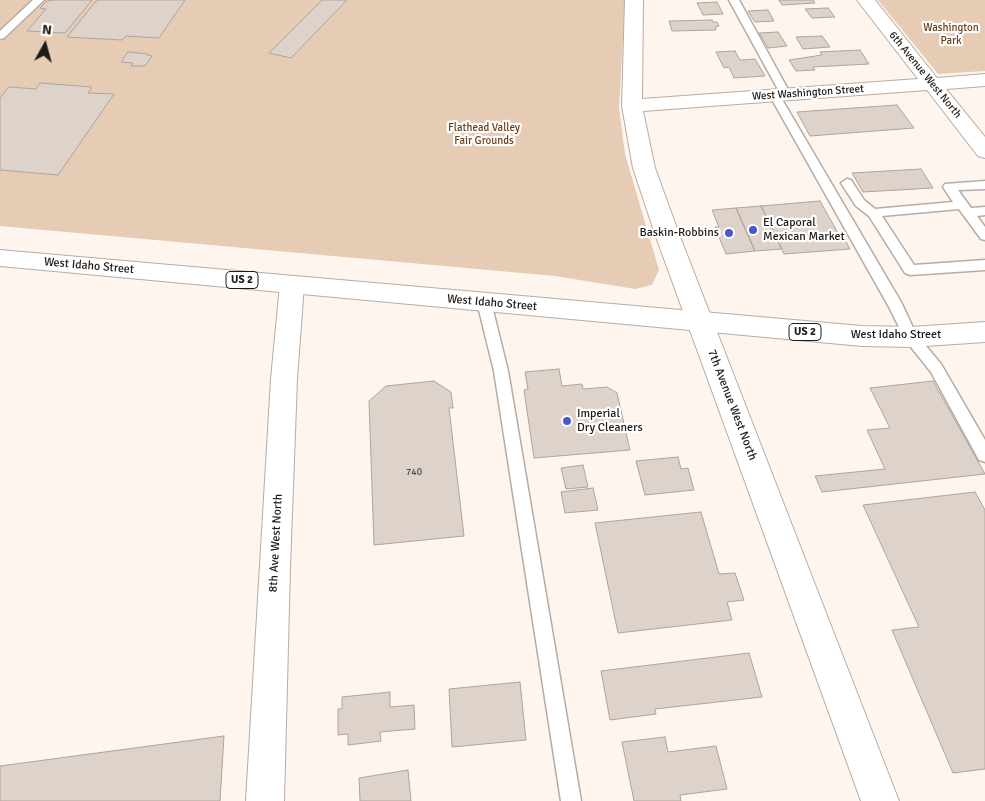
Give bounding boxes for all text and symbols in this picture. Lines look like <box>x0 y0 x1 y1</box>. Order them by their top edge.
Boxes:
north arrow <box>20 20 70 70</box>
text: N <box>41 21 53 39</box>
park label: Washington Park <box>923 21 979 47</box>
street label: 6th Avenue West North <box>886 29 964 121</box>
street label: West Washington Street <box>752 83 864 103</box>
park label: Flathead Valley Fair Grounds <box>448 121 520 147</box>
place label: El Caporal Mexican Market <box>763 216 845 244</box>
marker: El Caporal Mexican Market <box>747 224 759 236</box>
place label: Baskin-Robbins <box>639 226 719 240</box>
marker: Baskin-Robbins <box>723 227 735 239</box>
street label: West Idaho Street <box>43 255 135 277</box>
road number: US 2 <box>226 272 258 288</box>
street label: West Idaho Street <box>446 292 538 314</box>
road number: US 2 <box>789 324 821 341</box>
street label: West Idaho Street <box>851 328 941 342</box>
street label: 7th Avenue West North <box>704 348 760 462</box>
place label: Imperial Dry Cleaners <box>577 407 643 435</box>
marker: Imperial Dry Cleaners <box>561 415 573 427</box>
house number: 740 <box>406 466 422 478</box>
street label: 8th Ave West North <box>266 493 286 593</box>

